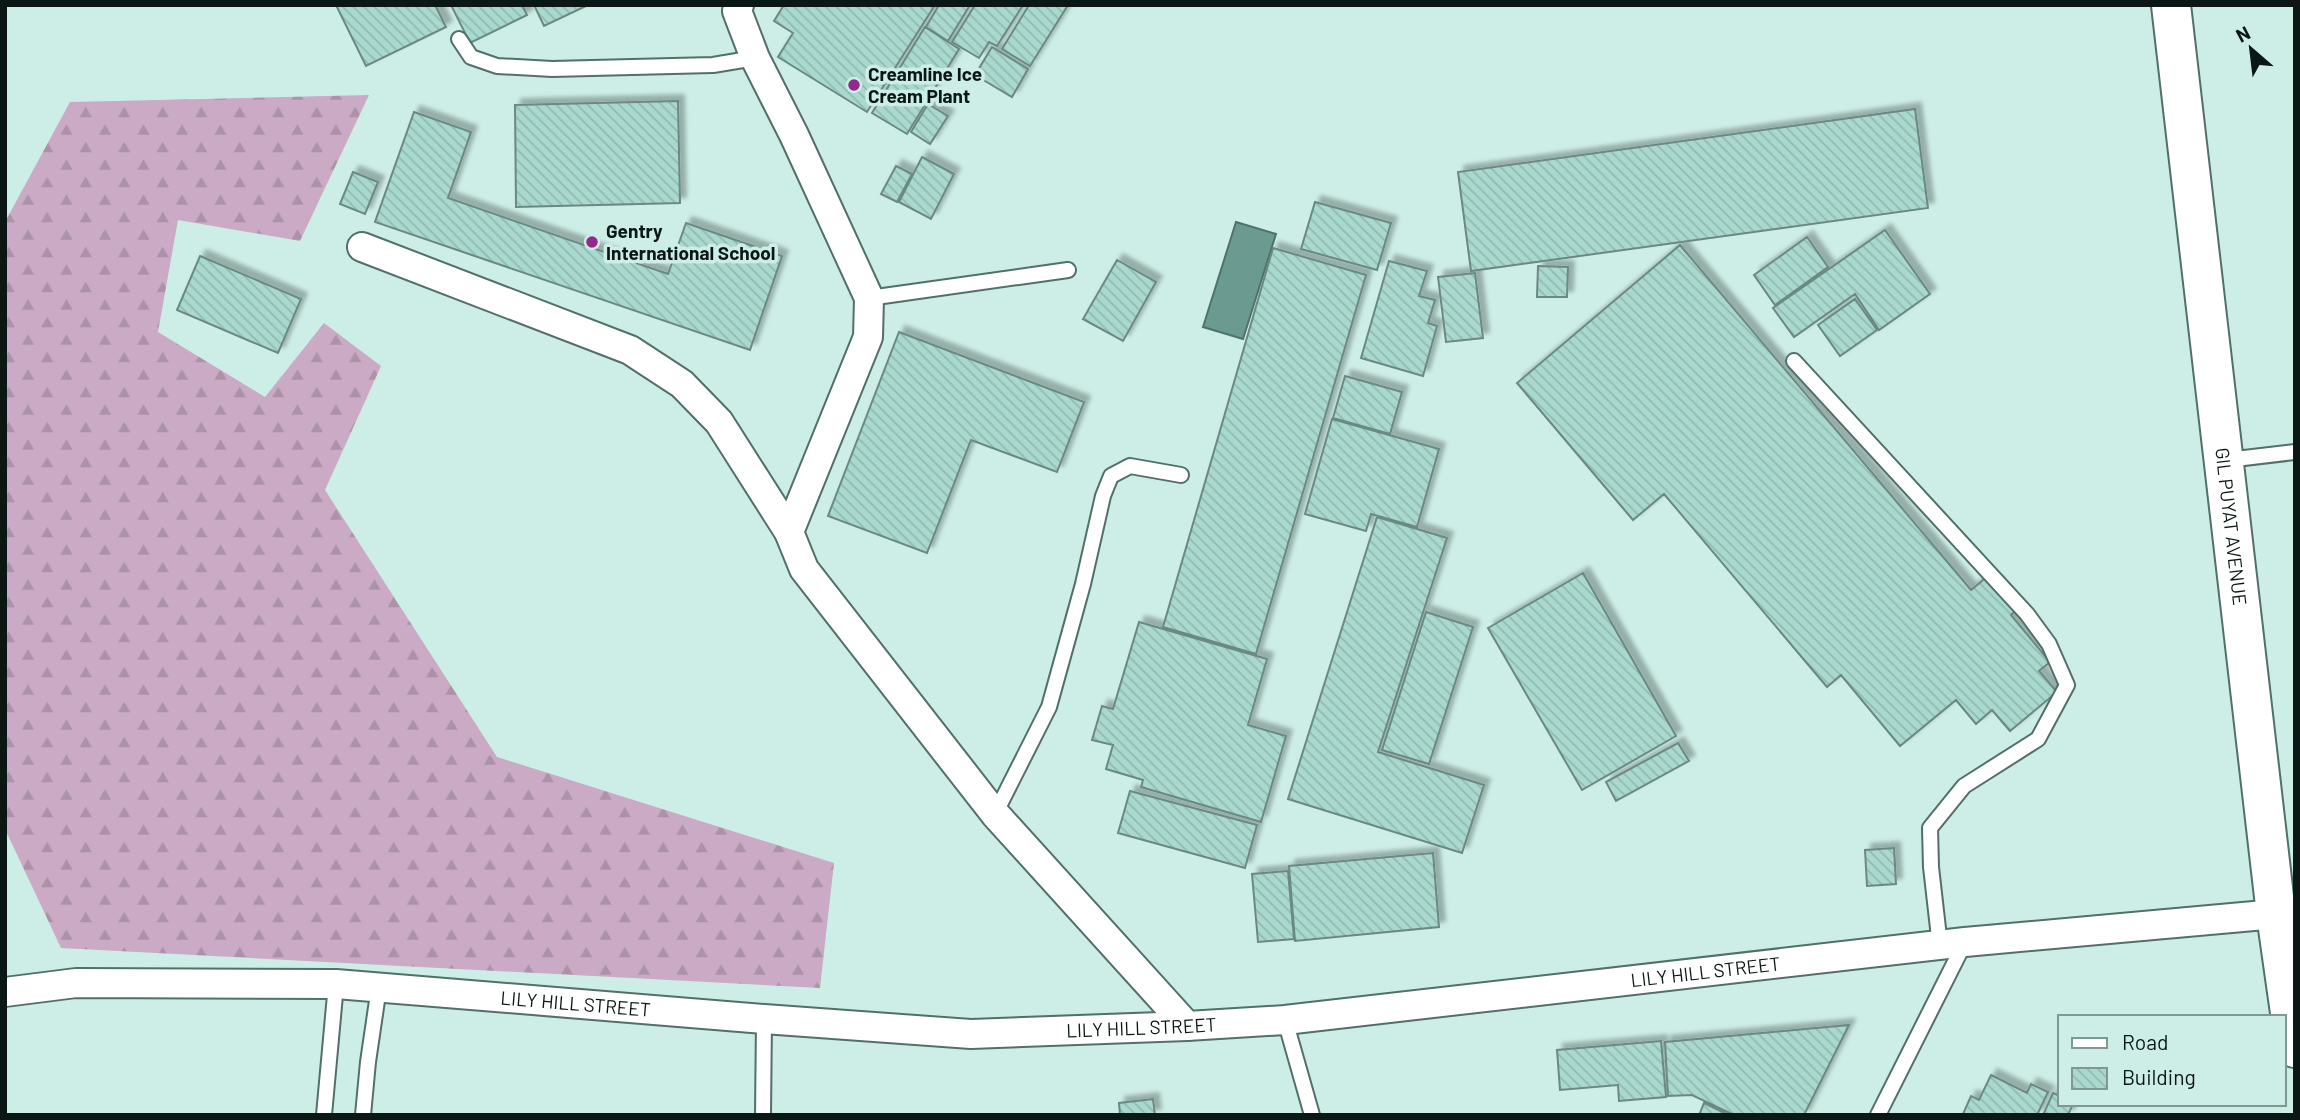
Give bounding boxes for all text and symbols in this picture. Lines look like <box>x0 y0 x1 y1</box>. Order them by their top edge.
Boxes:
north arrow <box>2216 14 2286 84</box>
text: N <box>2232 20 2254 47</box>
place label: Creamline Ice Cream Plant <box>868 62 982 107</box>
marker: Creamline Ice Cream Plant <box>846 77 862 93</box>
place label: Gentry International School <box>606 219 776 264</box>
marker: Gentry International School <box>584 234 600 250</box>
street label: GIL PUYAT AVENUE <box>2211 446 2252 607</box>
street label: LILY HILL STREET <box>1629 951 1781 991</box>
street label: LILY HILL STREET <box>500 986 652 1021</box>
street label: LILY HILL STREET <box>1066 1012 1217 1041</box>
legend <box>2058 1015 2286 1106</box>
text: Road <box>2122 1029 2168 1054</box>
text: Building <box>2122 1064 2196 1089</box>

